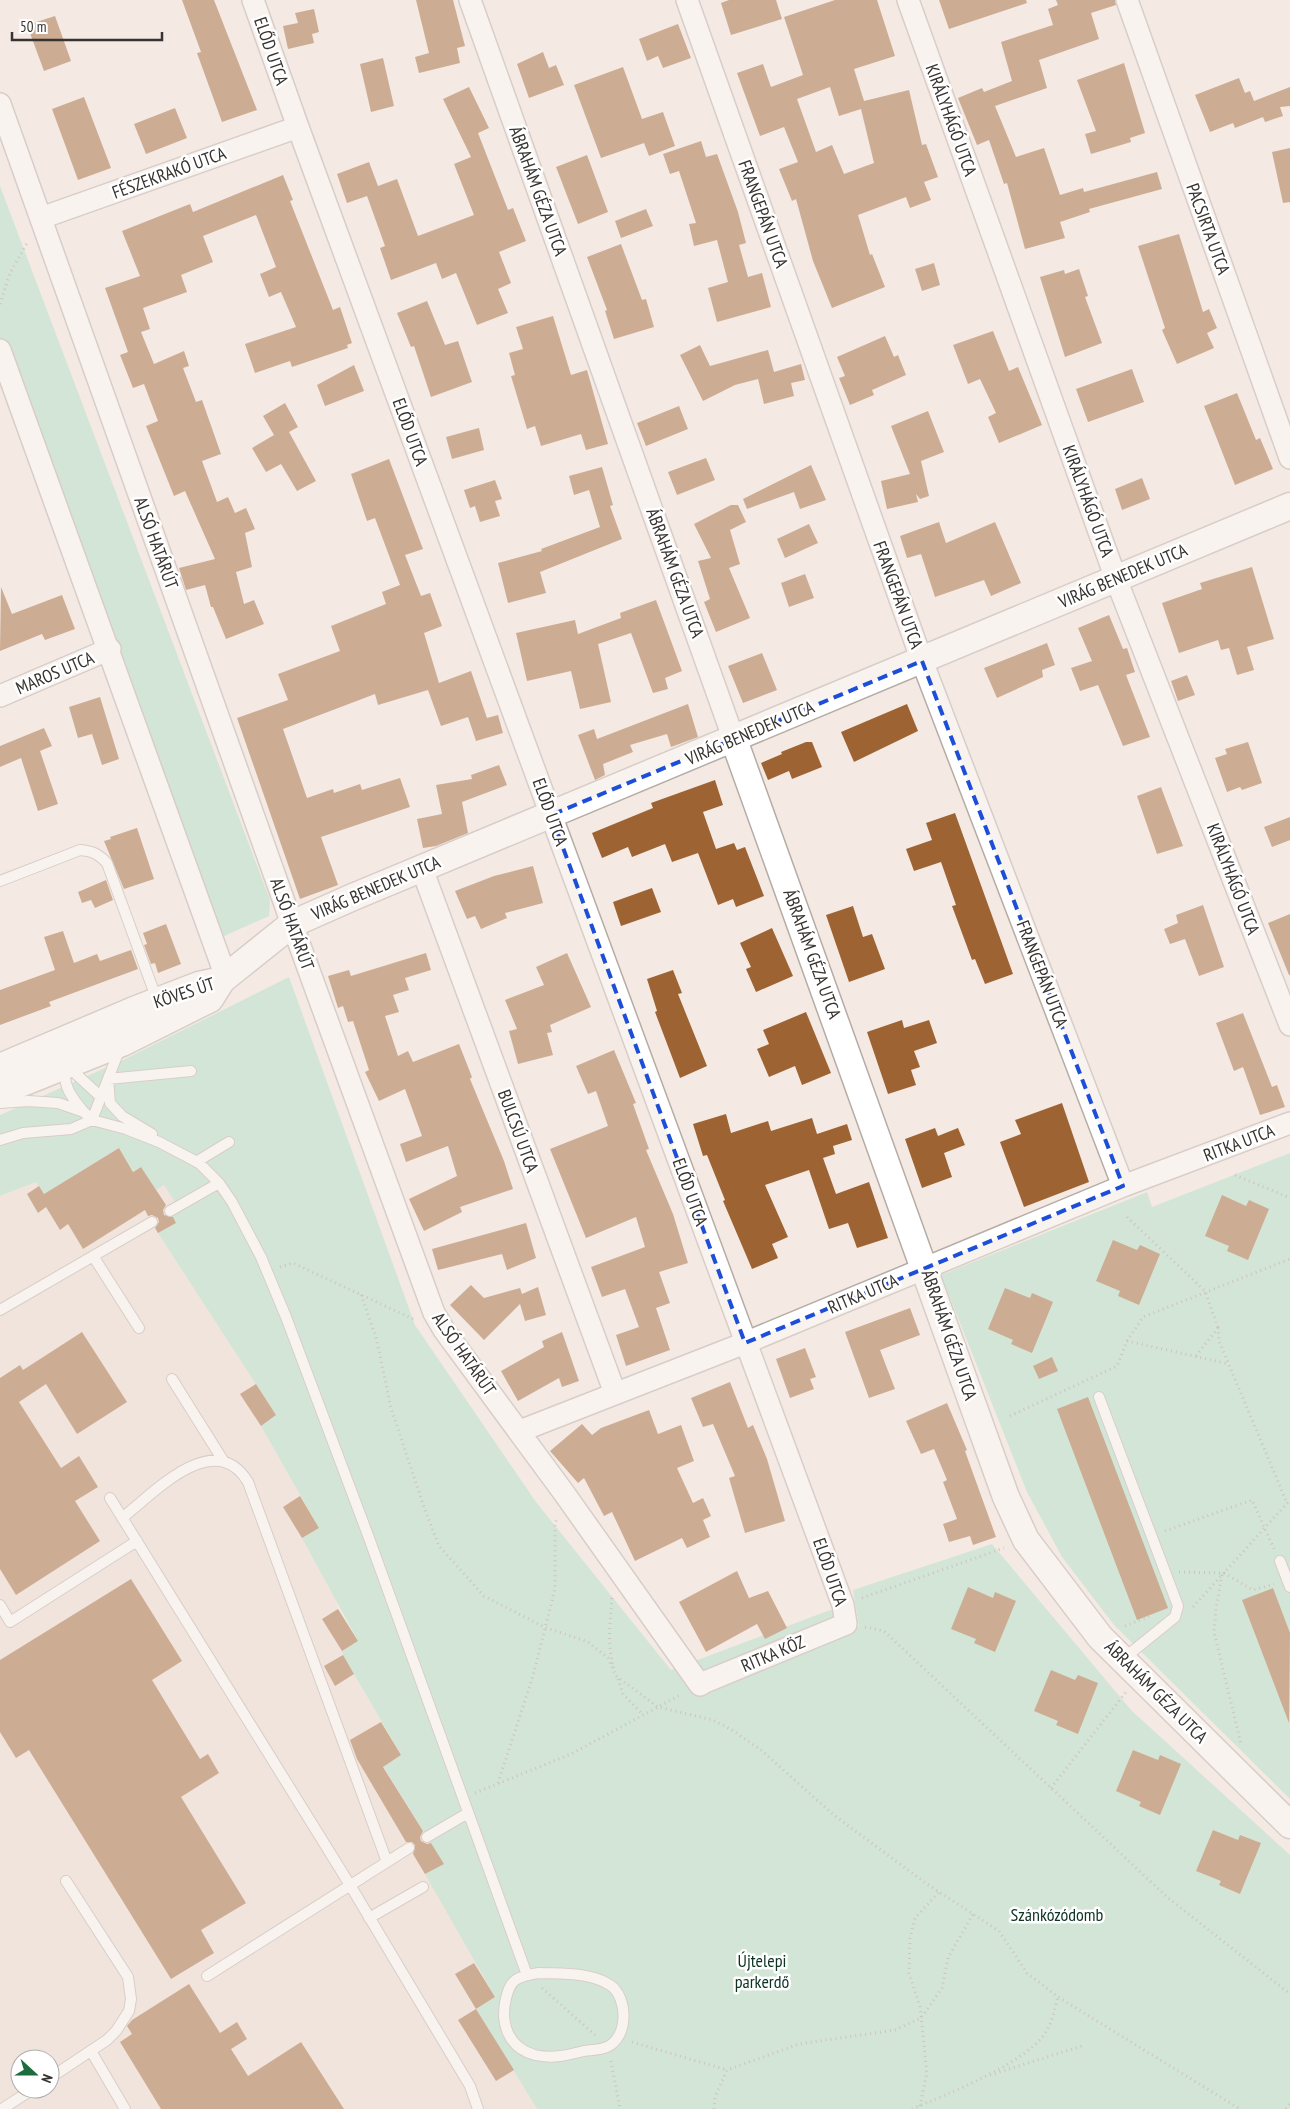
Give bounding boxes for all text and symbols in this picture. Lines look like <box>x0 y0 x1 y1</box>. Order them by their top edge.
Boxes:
scale bar <box>12 10 162 42</box>
street label: ELŐD UTCA <box>249 14 294 88</box>
text: 50 m <box>20 17 46 36</box>
street label: KIRÁLYHÁGÓ UTCA <box>921 61 982 179</box>
street label: ÁBRAHÁM GÉZA UTCA <box>504 123 573 259</box>
street label: FÉSZEKRAKÓ UTCA <box>109 141 229 204</box>
street label: FRANGEPÁN UTCA <box>733 157 794 271</box>
street label: PACSIRTA UTCA <box>1181 180 1236 278</box>
street label: ELŐD UTCA <box>388 395 433 469</box>
street label: KIRÁLYHÁGÓ UTCA <box>1058 442 1119 560</box>
street label: ALSÓ HATÁRÚT <box>129 494 184 592</box>
street label: ÁBRAHÁM GÉZA UTCA <box>641 505 710 641</box>
street label: FRANGEPÁN UTCA <box>868 538 929 652</box>
street label: VIRÁG BENEDEK UTCA <box>1054 538 1191 613</box>
street label: MAROS UTCA <box>12 646 98 699</box>
street label: VIRÁG BENEDEK UTCA <box>681 695 818 770</box>
street label: ELŐD UTCA <box>528 775 573 849</box>
street label: KIRÁLYHÁGÓ UTCA <box>1202 820 1265 938</box>
street label: VIRÁG BENEDEK UTCA <box>307 850 444 925</box>
street label: ALSÓ HATÁRÚT <box>265 875 320 973</box>
street label: ÁBRAHÁM GÉZA UTCA <box>778 886 847 1022</box>
street label: FRANGEPÁN UTCA <box>1012 917 1074 1031</box>
street label: KÖVES ÚT <box>150 972 217 1013</box>
street label: BULCSÚ UTCA <box>493 1086 544 1176</box>
street label: RITKA UTCA <box>1200 1118 1278 1167</box>
street label: ELŐD UTCA <box>668 1155 713 1229</box>
street label: ÁBRAHÁM GÉZA UTCA <box>916 1267 983 1403</box>
street label: RITKA UTCA <box>824 1268 902 1319</box>
street label: ALSÓ HATÁRÚT <box>427 1308 501 1400</box>
street label: ELŐD UTCA <box>808 1535 853 1609</box>
street label: RITKA KÖZ <box>737 1630 808 1677</box>
street label: ÁBRAHÁM GÉZA UTCA <box>1100 1635 1213 1748</box>
park label: Szánkózódomb <box>1011 1903 1104 1926</box>
park label: Újtelepi parkerdő <box>735 1949 790 1993</box>
north arrow <box>10 2049 60 2099</box>
text: N <box>37 2072 57 2085</box>

